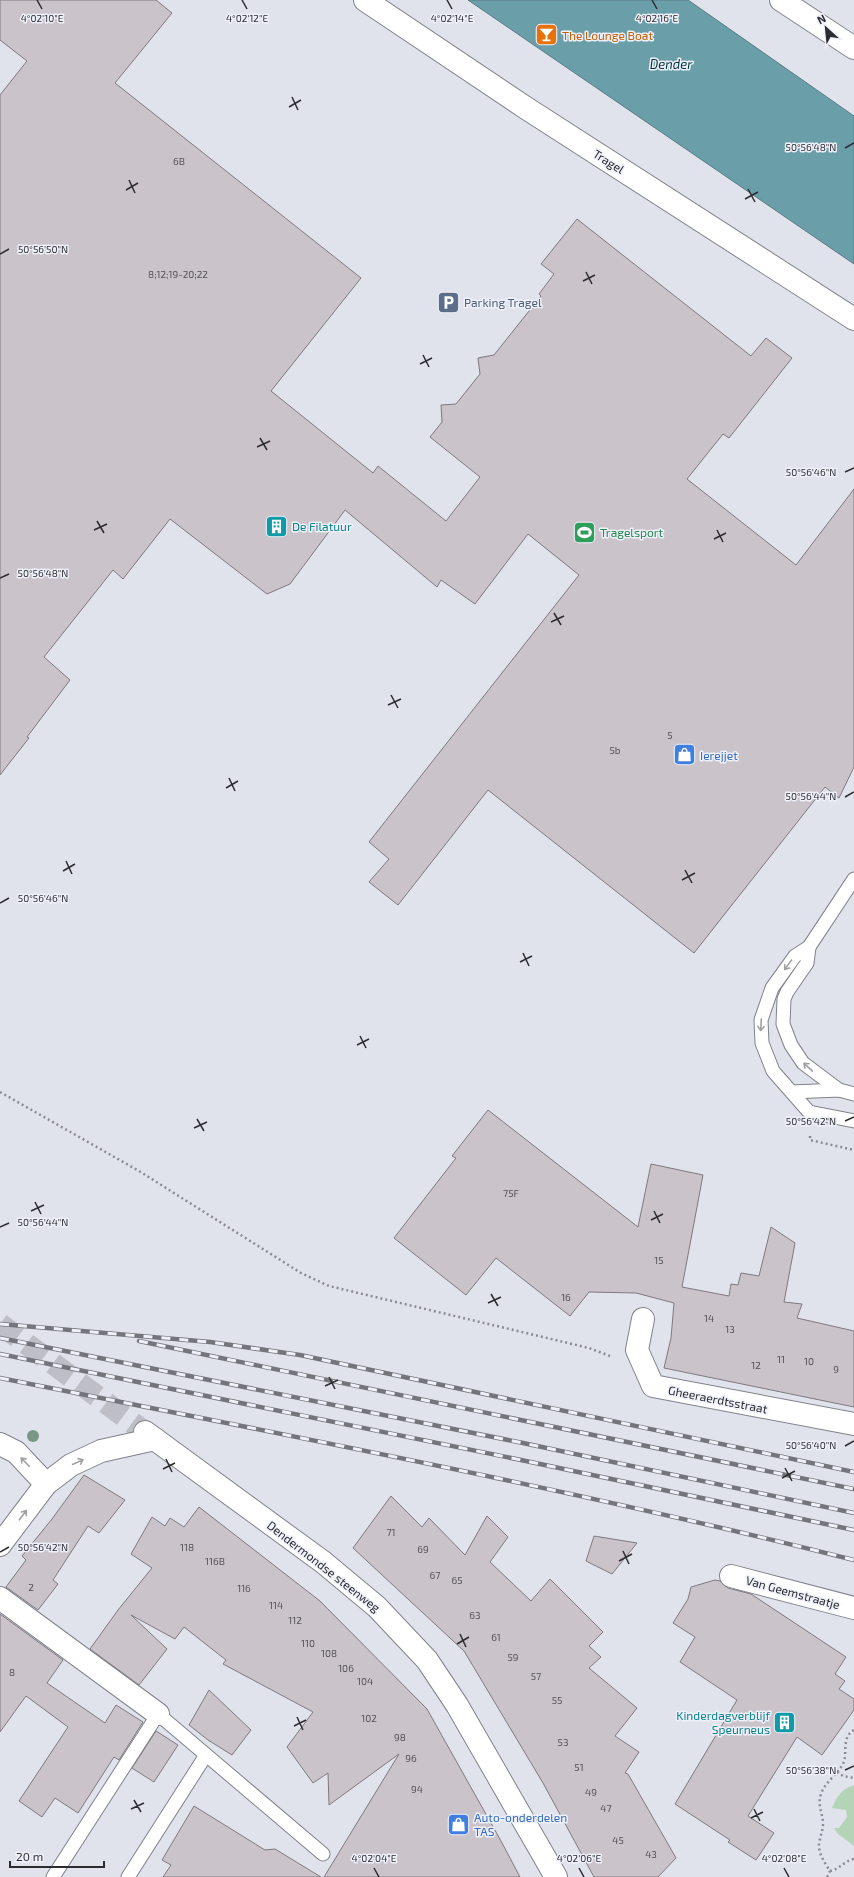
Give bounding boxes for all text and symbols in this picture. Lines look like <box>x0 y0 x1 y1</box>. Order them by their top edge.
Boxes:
north arrow <box>806 8 846 48</box>
text: N <box>815 11 828 26</box>
text: 4°02'10"E <box>21 12 64 24</box>
text: 4°02'12"E <box>226 12 269 24</box>
text: 4°02'14"E <box>431 12 474 24</box>
text: 4°02'16"E <box>636 12 679 24</box>
bar icon: The Lounge Boat <box>533 22 559 48</box>
place label: The Lounge Boat <box>562 28 653 42</box>
water label: Dender <box>650 56 693 72</box>
text: 50°56'48"N <box>786 141 836 153</box>
street label: Tragel <box>591 146 627 176</box>
house number: 6B <box>173 155 185 167</box>
text: 50°56'50"N <box>18 243 68 255</box>
house number: 8;12;19-20;22 <box>148 268 208 280</box>
parking icon: Parking Tragel <box>435 289 461 315</box>
place label: Parking Tragel <box>464 295 542 309</box>
text: 50°56'46"N <box>786 466 836 478</box>
building icon: De Filatuur <box>264 513 290 539</box>
place label: De Filatuur <box>292 519 352 533</box>
sports icon: Tragelsport <box>572 519 598 545</box>
place label: Tragelsport <box>600 525 664 539</box>
text: 50°56'48"N <box>18 567 68 579</box>
house number: 5 <box>667 729 673 741</box>
shop icon: Ierejjet <box>671 742 697 768</box>
house number: 5b <box>609 744 621 756</box>
place label: Ierejjet <box>700 748 738 763</box>
text: 50°56'44"N <box>786 790 836 802</box>
text: 50°56'46"N <box>18 892 68 904</box>
one-way arrow <box>784 959 793 970</box>
one-way arrow <box>758 1018 765 1031</box>
one-way arrow <box>803 1062 813 1072</box>
text: 50°56'42"N <box>786 1115 836 1127</box>
house number: 75F <box>503 1187 520 1199</box>
text: 50°56'44"N <box>18 1216 68 1228</box>
house number: 15 <box>654 1254 664 1266</box>
house number: 16 <box>561 1291 571 1303</box>
house number: 14 <box>704 1312 714 1324</box>
house number: 13 <box>725 1323 735 1335</box>
house number: 11 <box>777 1353 785 1365</box>
house number: 10 <box>804 1355 814 1367</box>
house number: 12 <box>751 1359 761 1371</box>
house number: 9 <box>833 1363 839 1375</box>
street label: Gheeraerdtsstraat <box>667 1383 769 1416</box>
text: 50°56'40"N <box>786 1439 836 1451</box>
one-way arrow <box>21 1457 30 1467</box>
one-way arrow <box>71 1458 83 1465</box>
one-way arrow <box>19 1509 27 1520</box>
street label: Dendermondse steenweg <box>265 1518 383 1615</box>
house number: 71 <box>386 1526 396 1538</box>
text: 50°56'42"N <box>18 1541 68 1553</box>
house number: 118 <box>180 1541 194 1553</box>
house number: 69 <box>417 1543 429 1555</box>
house number: 116B <box>205 1555 225 1567</box>
house number: 67 <box>430 1569 440 1581</box>
street label: Van Geemstraatje <box>744 1573 842 1612</box>
house number: 65 <box>451 1574 463 1586</box>
house number: 2 <box>28 1581 34 1593</box>
house number: 116 <box>237 1582 251 1594</box>
house number: 114 <box>269 1599 283 1611</box>
house number: 63 <box>469 1609 481 1621</box>
house number: 112 <box>288 1614 302 1626</box>
house number: 61 <box>491 1631 501 1643</box>
house number: 110 <box>301 1637 315 1649</box>
house number: 108 <box>321 1647 337 1659</box>
house number: 59 <box>507 1651 519 1663</box>
house number: 106 <box>338 1662 354 1674</box>
house number: 8 <box>9 1666 15 1678</box>
house number: 57 <box>531 1670 541 1682</box>
house number: 104 <box>357 1675 373 1687</box>
house number: 55 <box>552 1694 562 1706</box>
place label: Kinderdagverblijf Speurneus <box>676 1708 770 1736</box>
building icon: Kinderdagverblijf Speurneus <box>772 1709 798 1735</box>
house number: 102 <box>361 1712 377 1724</box>
house number: 98 <box>394 1731 406 1743</box>
house number: 53 <box>558 1736 568 1748</box>
house number: 96 <box>405 1752 417 1764</box>
house number: 51 <box>574 1761 584 1773</box>
text: 50°56'38"N <box>786 1764 836 1776</box>
house number: 94 <box>411 1783 423 1795</box>
house number: 49 <box>585 1786 597 1798</box>
house number: 47 <box>600 1802 612 1814</box>
place label: Auto-onderdelen TAS <box>474 1810 567 1838</box>
shop icon: Auto-onderdelen TAS <box>446 1811 472 1837</box>
house number: 45 <box>612 1834 624 1846</box>
scale bar <box>10 1843 104 1869</box>
house number: 43 <box>645 1848 657 1860</box>
text: 20 m <box>16 1849 43 1863</box>
text: 4°02'04"E <box>352 1852 397 1864</box>
text: 4°02'06"E <box>557 1852 602 1864</box>
text: 4°02'08"E <box>762 1852 807 1864</box>

